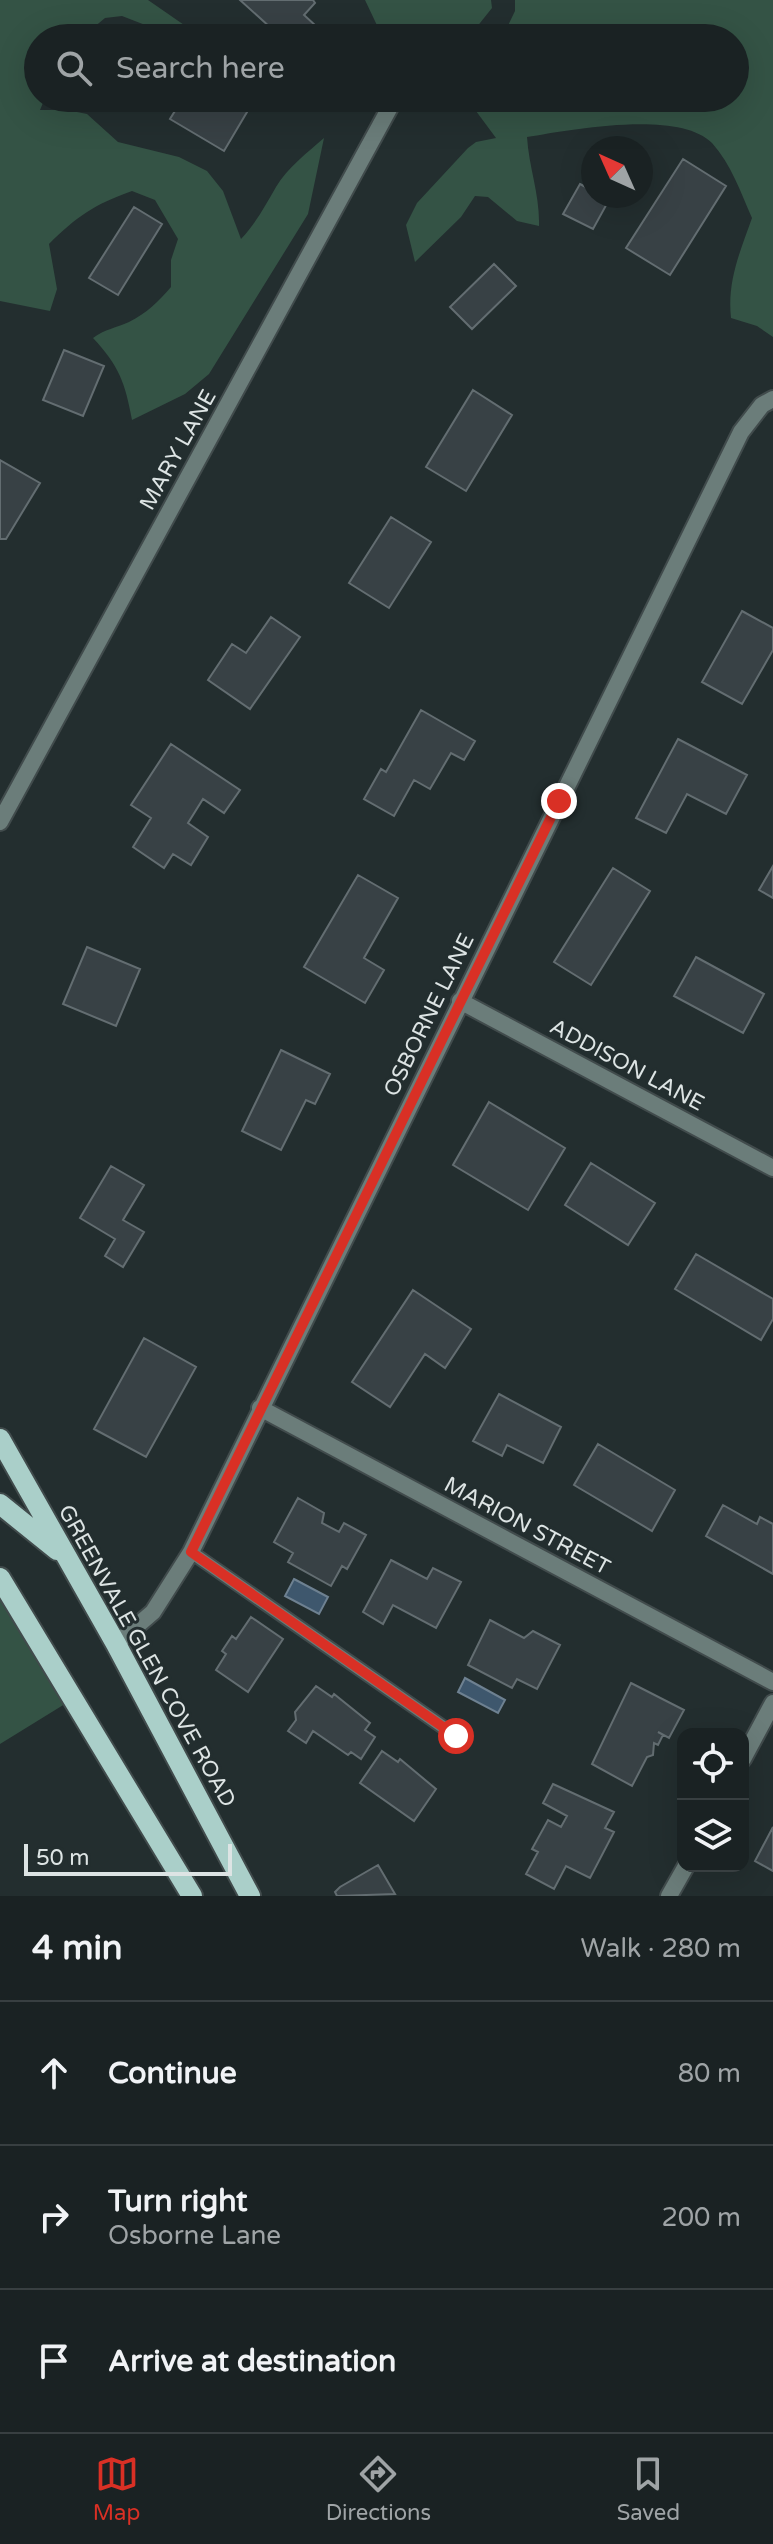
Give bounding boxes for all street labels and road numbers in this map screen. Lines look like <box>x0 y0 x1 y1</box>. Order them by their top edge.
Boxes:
street label: MARY LANE <box>134 385 222 515</box>
street label: OSBORNE LANE <box>378 929 480 1101</box>
street label: ADDISON LANE <box>545 1013 709 1117</box>
street label: MARION STREET <box>440 1471 615 1581</box>
street label: GREENVALE GLEN COVE ROAD <box>53 1500 241 1812</box>

